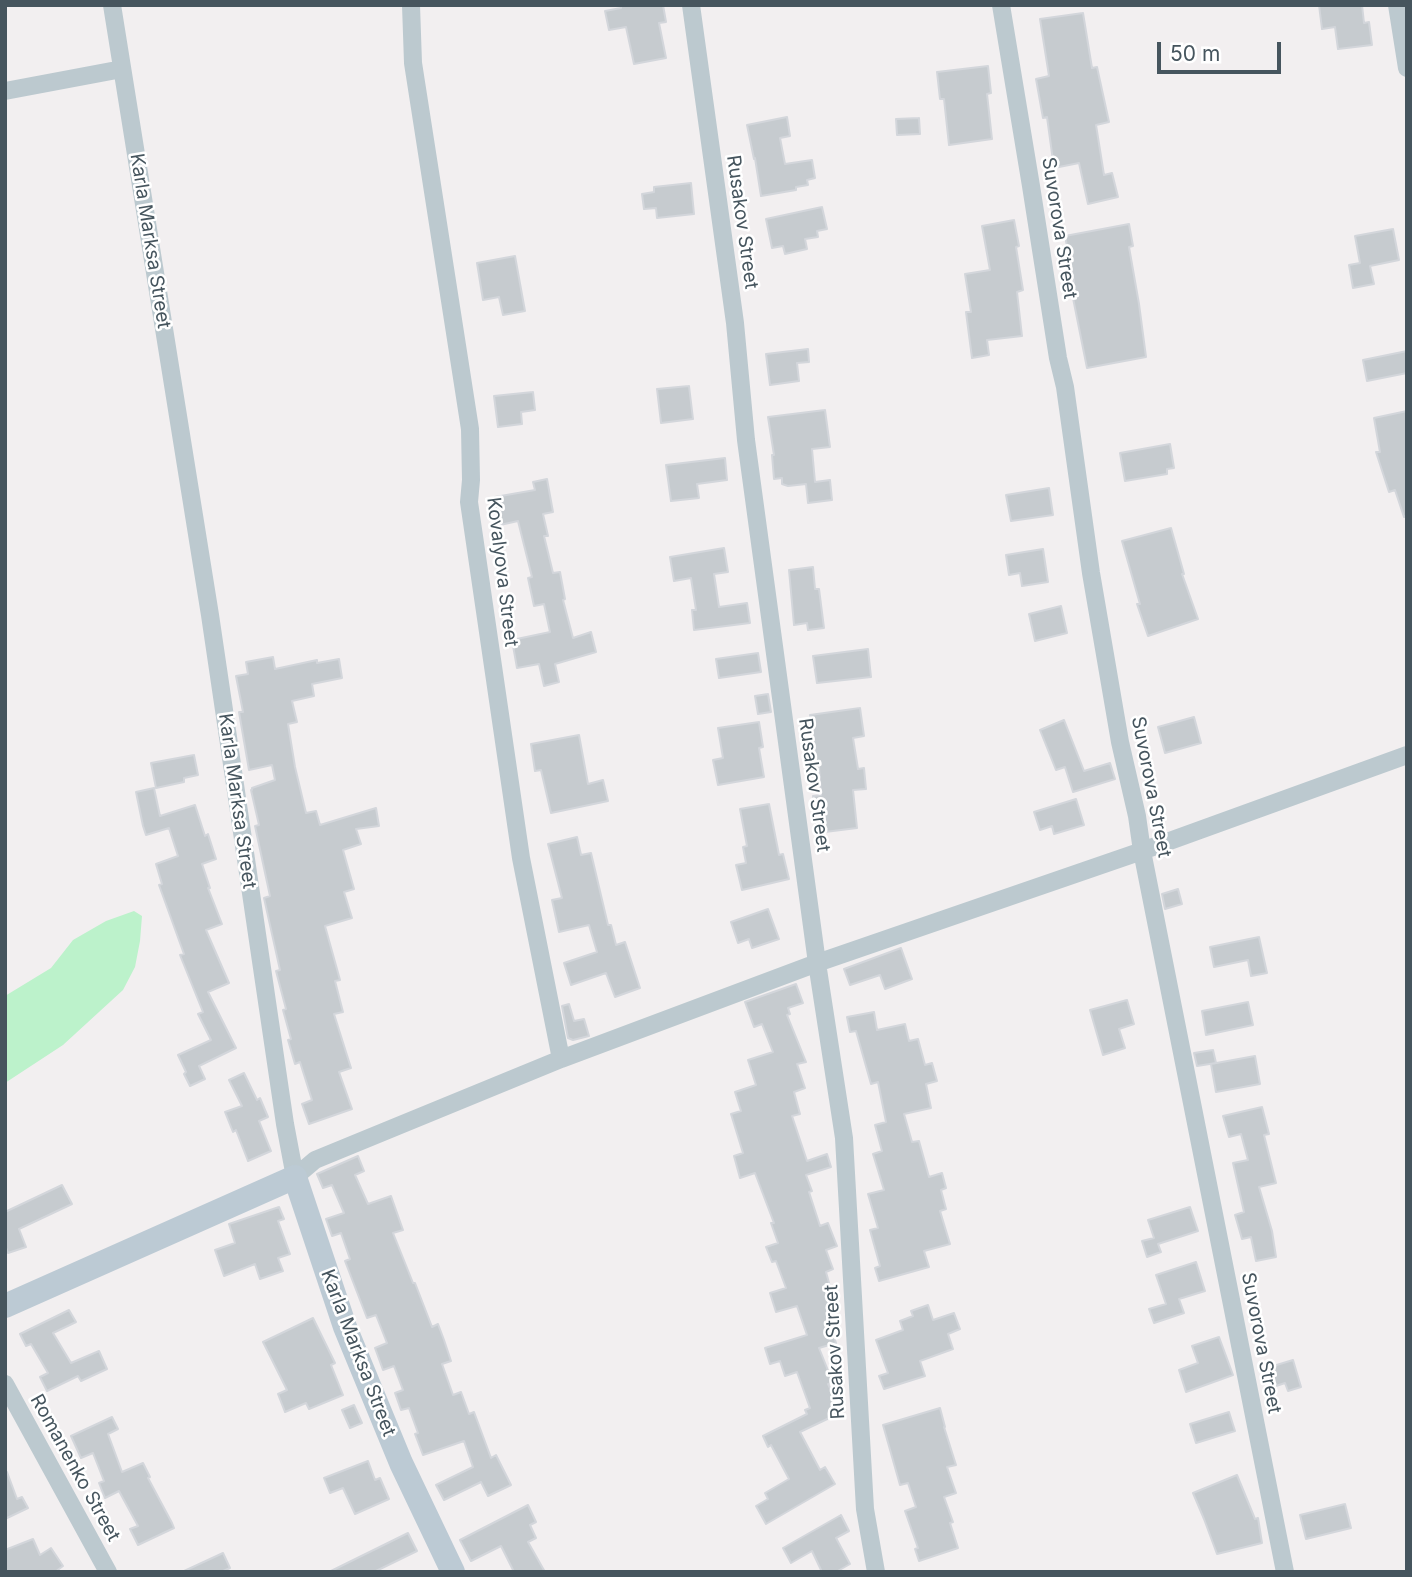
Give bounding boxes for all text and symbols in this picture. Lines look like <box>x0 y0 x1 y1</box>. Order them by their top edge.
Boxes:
scale bar <box>1160 28 1284 72</box>
text: 50 m <box>1170 41 1220 66</box>
street label: Karla Marksa Street <box>125 152 175 330</box>
street label: Rusakov Street <box>721 154 763 290</box>
street label: Suvorova Street <box>1037 156 1081 300</box>
street label: Kovalyova Street <box>482 496 522 648</box>
street label: Karla Marksa Street <box>213 712 261 890</box>
street label: Suvorova Street <box>1126 715 1176 859</box>
street label: Rusakov Street <box>793 717 835 853</box>
street label: Karla Marksa Street <box>316 1266 400 1440</box>
street label: Suvorova Street <box>1236 1271 1286 1415</box>
street label: Rusakov Street <box>820 1284 850 1420</box>
street label: Romanenko Street <box>25 1391 125 1545</box>

